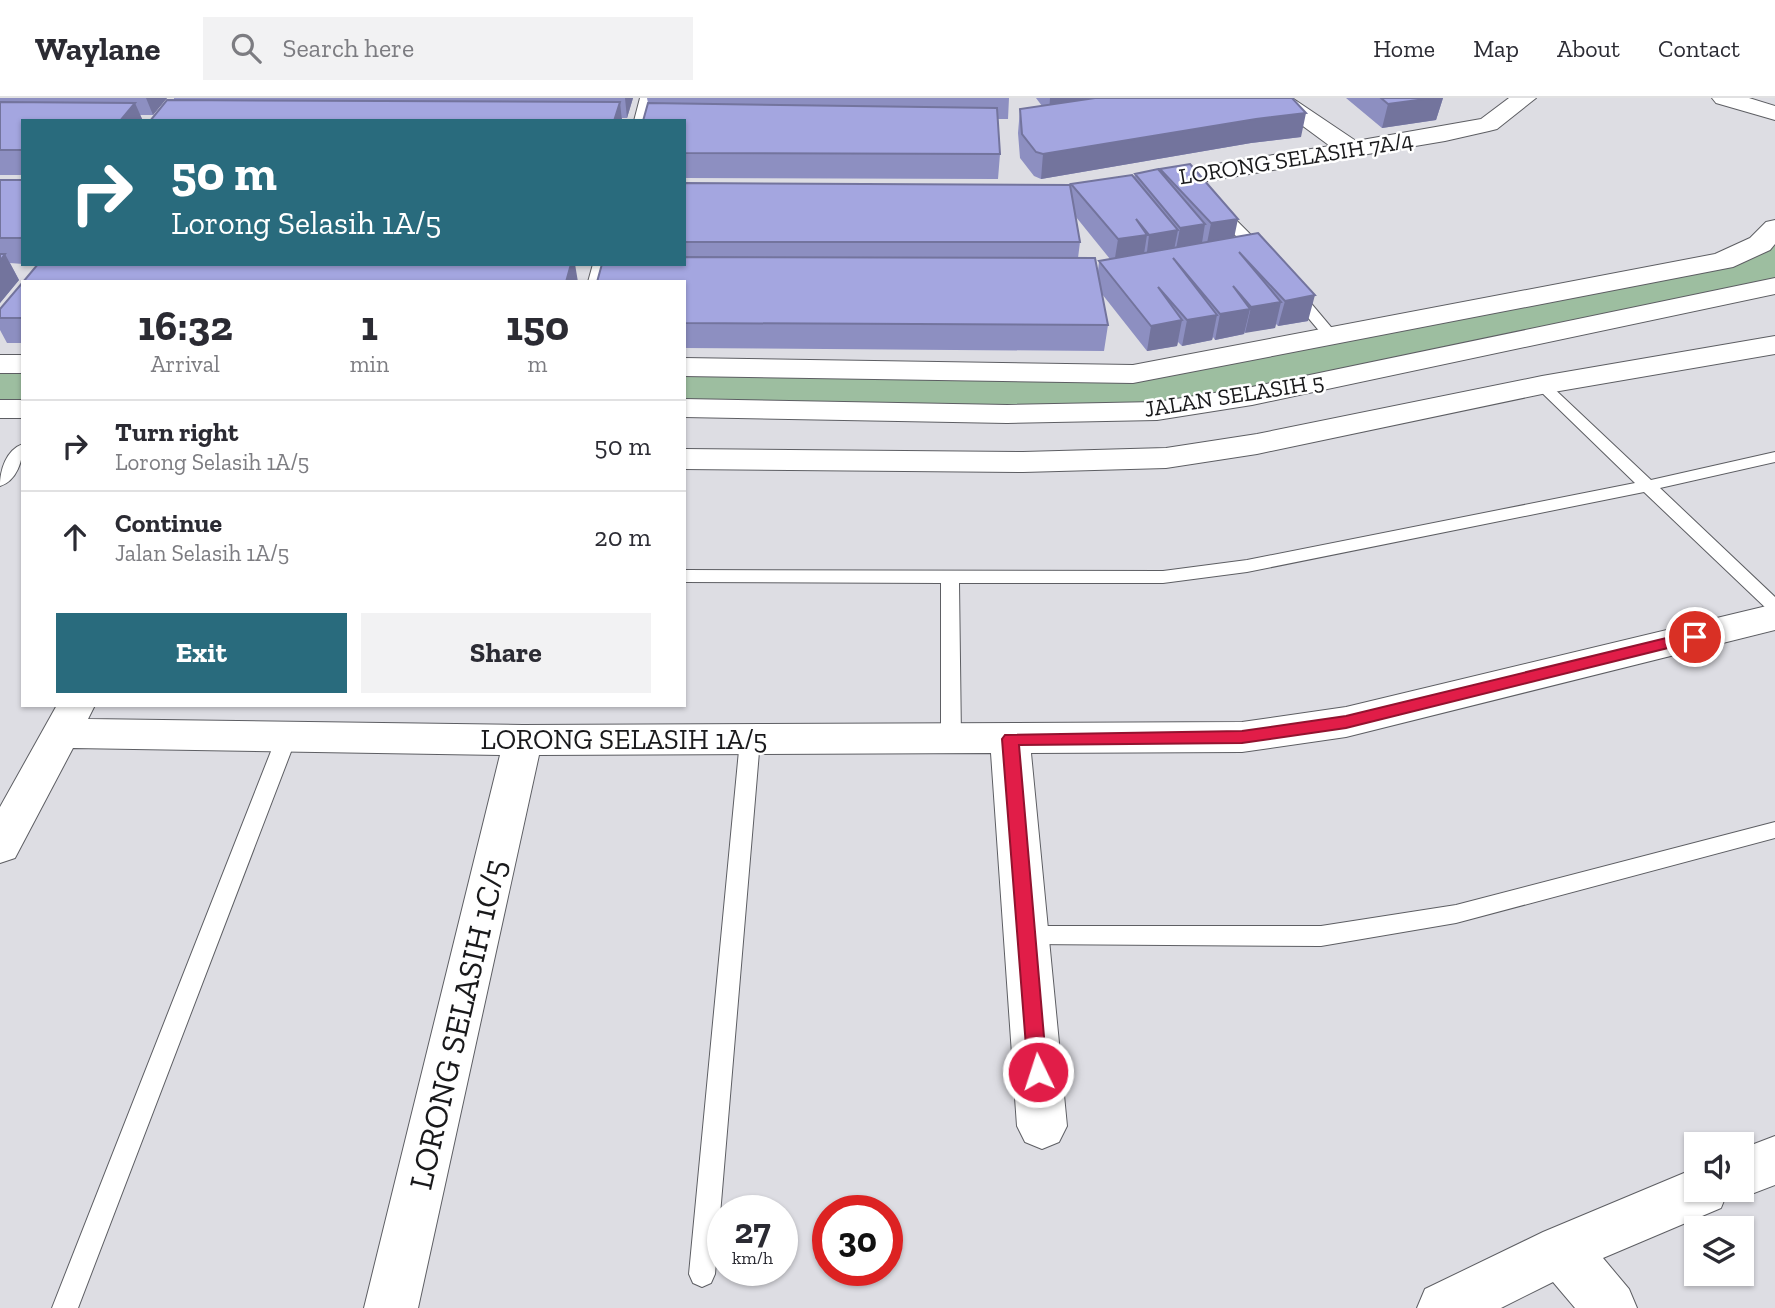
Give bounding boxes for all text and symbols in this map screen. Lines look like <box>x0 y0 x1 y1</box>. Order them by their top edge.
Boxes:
search box <box>203 17 693 80</box>
text: Waylane <box>35 29 161 68</box>
icon: search <box>227 29 265 67</box>
text: Search here <box>283 32 414 64</box>
text: Home <box>1373 34 1435 63</box>
text: Map <box>1473 34 1519 63</box>
text: About <box>1557 34 1620 63</box>
text: Contact <box>1658 34 1740 63</box>
street label: LORONG SELASIH 7A/4 <box>1177 126 1415 190</box>
text: 50 m <box>171 144 277 203</box>
icon: right <box>56 147 147 238</box>
text: Lorong Selasih 1A/5 <box>171 204 441 242</box>
text: 16:32 <box>138 300 233 351</box>
text: 1 <box>361 300 378 351</box>
text: 150 <box>506 300 569 351</box>
text: Arrival <box>151 350 220 378</box>
text: min <box>350 350 389 378</box>
text: m <box>528 350 547 378</box>
street label: JALAN SELASIH 5 <box>1142 367 1326 423</box>
text: Turn right <box>115 416 238 448</box>
icon: right <box>56 427 94 465</box>
text: 50 m <box>594 430 651 462</box>
text: Lorong Selasih 1A/5 <box>115 448 309 476</box>
text: Continue <box>115 507 222 539</box>
icon: ahead <box>56 518 94 556</box>
text: 20 m <box>594 521 651 553</box>
text: Jalan Selasih 1A/5 <box>115 539 289 567</box>
pin <box>1665 607 1725 667</box>
button: Exit <box>56 613 347 693</box>
button: Share <box>361 613 651 693</box>
icon: arrive <box>1676 618 1714 656</box>
street label: LORONG SELASIH 1A/5 <box>481 723 767 756</box>
street label: LORONG SELASIH 1C/5 <box>401 855 514 1193</box>
position arrow <box>1001 1035 1075 1109</box>
map controls <box>1684 1132 1754 1286</box>
button: sound <box>1684 1132 1754 1202</box>
speed limit sign: 30 <box>812 1195 903 1286</box>
text: 27 <box>734 1210 771 1252</box>
button: layers <box>1684 1216 1754 1286</box>
text: km/h <box>732 1247 773 1269</box>

